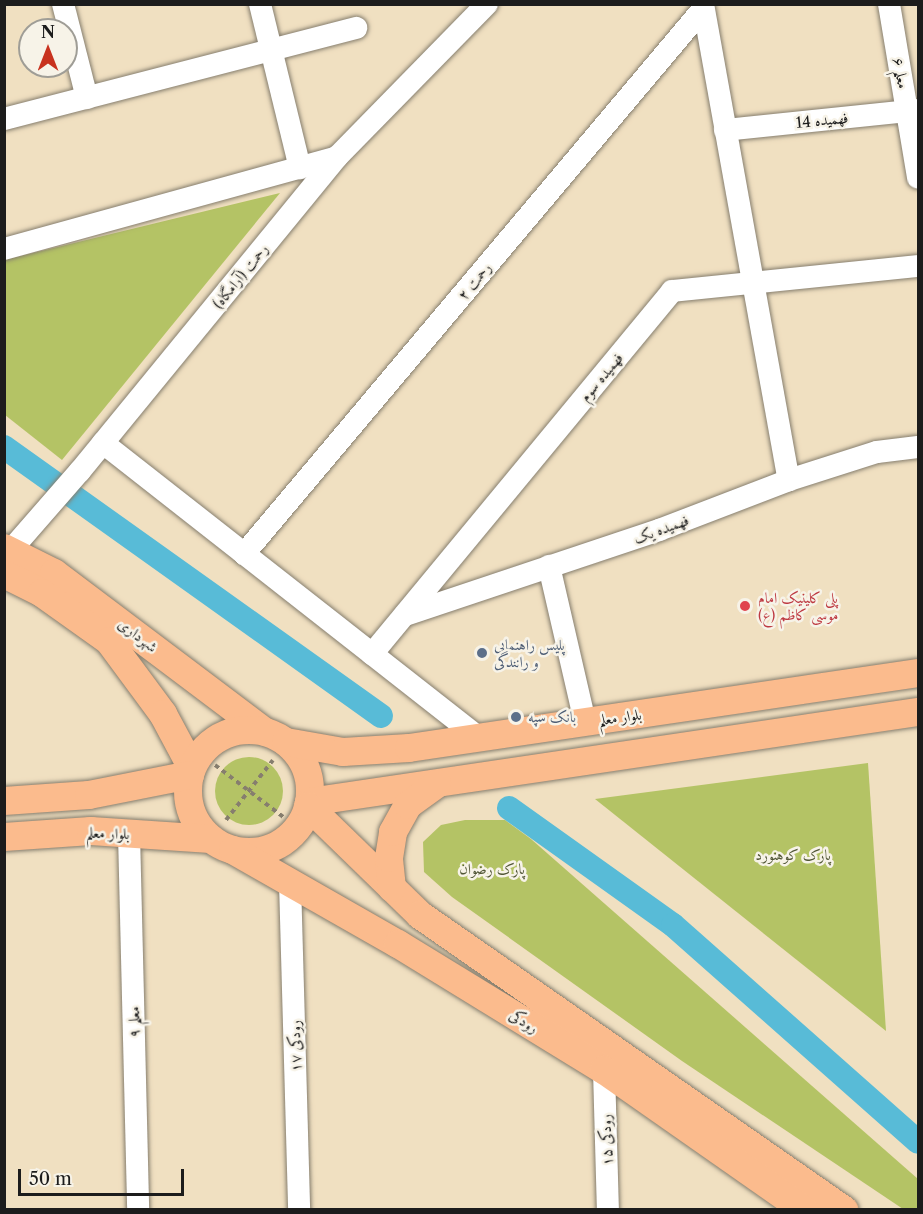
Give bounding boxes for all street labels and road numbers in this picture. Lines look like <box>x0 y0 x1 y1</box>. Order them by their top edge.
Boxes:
street label: معلم ۶ <box>889 56 913 90</box>
street label: فهمیده 14 <box>795 108 849 132</box>
street label: رحمت (آرامگاه) <box>208 240 272 312</box>
street label: رحمت ۲ <box>453 259 495 303</box>
street label: فهمیده سوم <box>575 349 627 405</box>
street label: فهمیده یک <box>631 511 691 547</box>
street label: شهرداری <box>115 614 161 656</box>
street label: بلوار معلم <box>597 705 643 729</box>
street label: بلوار معلم <box>86 823 130 843</box>
street label: رودکی <box>506 1005 542 1037</box>
street label: معلم ۹ <box>125 1006 143 1038</box>
street label: رودکی ۱۷ <box>286 1020 304 1072</box>
street label: رودکی ۱۵ <box>596 1114 616 1166</box>

